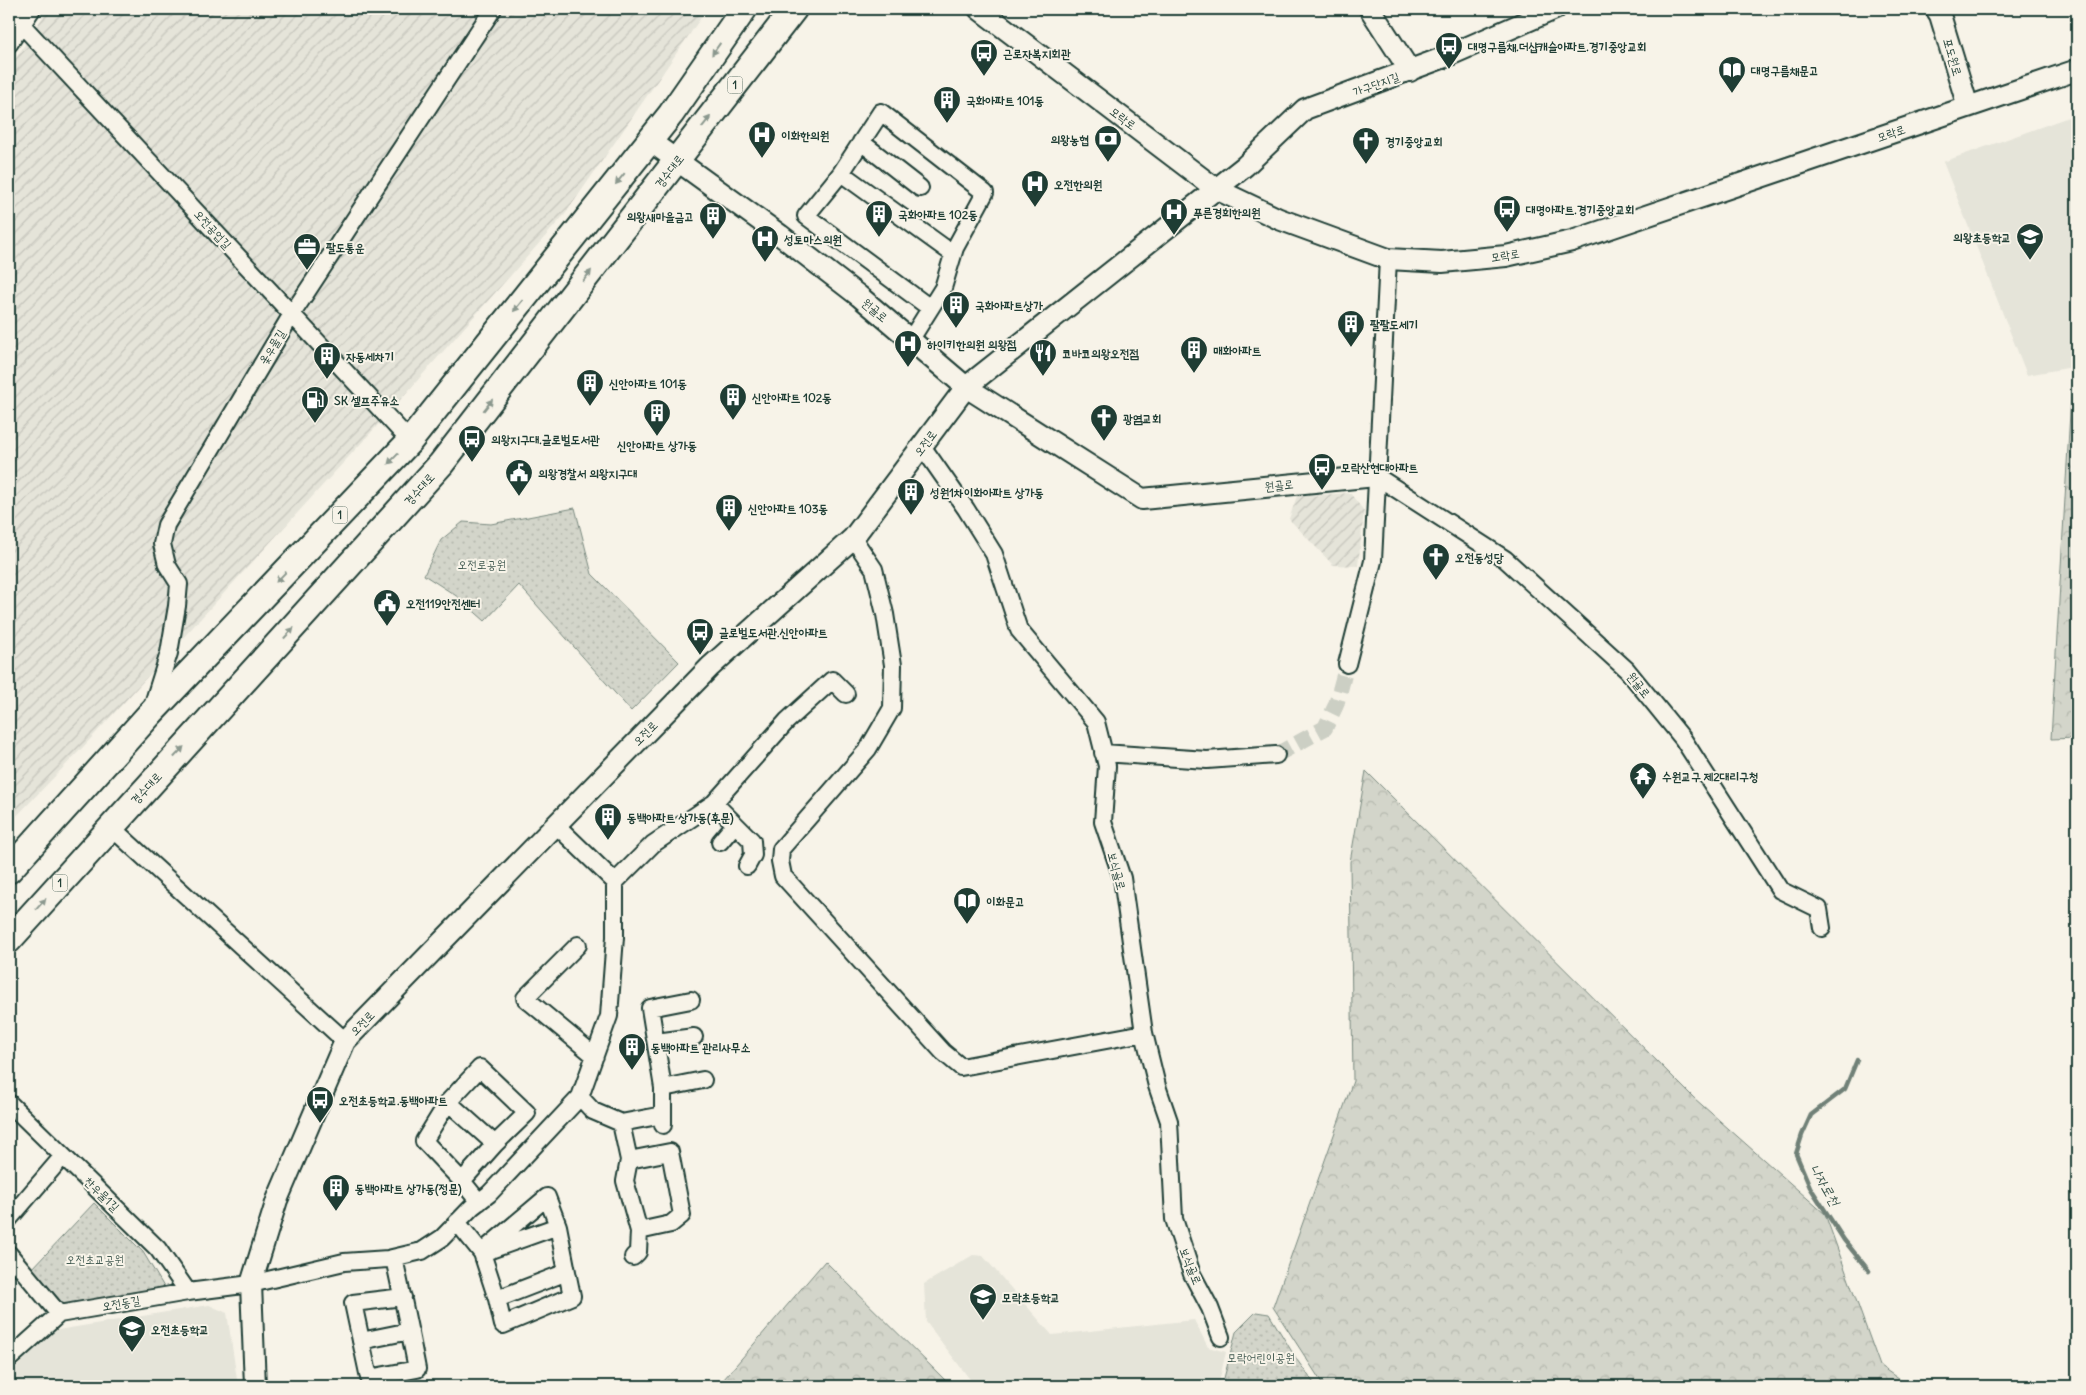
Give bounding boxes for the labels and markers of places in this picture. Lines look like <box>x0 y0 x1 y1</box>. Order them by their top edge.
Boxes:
bus stop icon: 대명구름채.더샵캐슬아파트.경기중앙교회 <box>1434 31 1464 70</box>
bus stop icon: 근로자복지회관 <box>969 38 999 77</box>
place label: 대명구름채.더샵캐슬아파트.경기중앙교회 <box>1467 39 1647 54</box>
place label: 근로자복지회관 <box>1003 46 1071 61</box>
library icon: 대명구름채문고 <box>1717 55 1747 94</box>
place label: 대명구름채문고 <box>1750 63 1819 78</box>
building icon: 국화아파트 101동 <box>932 85 962 124</box>
place label: 국화아파트 101동 <box>966 93 1044 108</box>
hospital icon: 이화한의원 <box>747 120 777 159</box>
bank icon: 의왕농협 <box>1093 124 1123 163</box>
church icon: 경기중앙교회 <box>1351 126 1381 165</box>
place label: 이화한의원 <box>781 128 830 143</box>
place label: 의왕농협 <box>1050 132 1089 147</box>
place label: 경기중앙교회 <box>1385 134 1443 149</box>
hospital icon: 오전한의원 <box>1020 169 1050 208</box>
place label: 오전한의원 <box>1054 177 1103 192</box>
bus stop icon: 대명아파트.경기중앙교회 <box>1492 194 1522 233</box>
hospital icon: 푸른경희한의원 <box>1159 197 1189 236</box>
building icon: 국화아파트 102동 <box>864 199 894 238</box>
building icon: 의왕새마을금고 <box>698 201 728 240</box>
place label: 대명아파트.경기중앙교회 <box>1525 202 1635 217</box>
place label: 푸른경희한의원 <box>1193 205 1261 220</box>
place label: 국화아파트 102동 <box>898 207 978 222</box>
place label: 의왕새마을금고 <box>626 209 694 224</box>
school or university icon: 의왕초등학교 <box>2015 222 2045 261</box>
hospital icon: 성토마스의원 <box>750 224 780 263</box>
place label: 의왕초등학교 <box>1953 230 2011 245</box>
office icon: 팔도통운 <box>292 232 322 271</box>
place label: 성토마스의원 <box>783 232 842 247</box>
place label: 팔도통운 <box>326 240 365 255</box>
building icon: 국화아파트상가 <box>941 290 971 329</box>
place label: 국화아파트상가 <box>975 298 1043 313</box>
building icon: 팔팔도세기 <box>1336 309 1366 348</box>
place label: 팔팔도세기 <box>1370 317 1418 332</box>
hospital icon: 하이키한의원 의왕점 <box>893 329 923 368</box>
building icon: 매화아파트 <box>1179 335 1209 374</box>
place label: 하이키한의원 의왕점 <box>927 337 1017 352</box>
restaurant icon: 코바코의왕오전점 <box>1028 338 1058 377</box>
building icon: 자동세차기 <box>312 341 342 380</box>
place label: 매화아파트 <box>1213 343 1262 358</box>
place label: 코바코의왕오전점 <box>1062 346 1140 361</box>
place label: 자동세차기 <box>346 349 394 364</box>
building icon: 신안아파트 101동 <box>575 368 605 407</box>
place label: 신안아파트 101동 <box>609 376 687 391</box>
building icon: 신안아파트 102동 <box>718 382 748 421</box>
fuel station icon: SK 셀프주유소 <box>300 385 330 424</box>
place label: 신안아파트 102동 <box>752 390 832 405</box>
place label: SK 셀프주유소 <box>334 393 400 408</box>
building icon: 신안아파트 상가동 <box>642 398 672 437</box>
church icon: 광염교회 <box>1089 403 1119 442</box>
place label: 광염교회 <box>1123 411 1162 426</box>
bus stop icon: 의왕지구대.글로벌도서관 <box>457 424 487 463</box>
place label: 의왕지구대.글로벌도서관 <box>491 432 600 447</box>
place label: 신안아파트 상가동 <box>617 438 697 453</box>
bus stop icon: 모락산현대아파트 <box>1307 452 1337 491</box>
public building icon: 의왕경찰서 의왕지구대 <box>504 458 534 497</box>
place label: 모락산현대아파트 <box>1341 460 1419 475</box>
place label: 의왕경찰서 의왕지구대 <box>538 466 638 481</box>
building icon: 성원1차이화아파트 상가동 <box>896 477 926 516</box>
place label: 성원1차이화아파트 상가동 <box>929 485 1044 500</box>
building icon: 신안아파트 103동 <box>714 493 744 532</box>
place label: 신안아파트 103동 <box>748 501 828 516</box>
church icon: 오전동성당 <box>1421 542 1451 581</box>
place label: 오전동성당 <box>1455 550 1504 565</box>
public building icon: 오전119안전센터 <box>372 588 402 627</box>
place label: 오전119안전센터 <box>406 596 480 611</box>
bus stop icon: 글로벌도서관.신안아파트 <box>685 617 715 656</box>
place label: 글로벌도서관.신안아파트 <box>719 625 828 640</box>
temple icon: 수원교구 제2대리구청 <box>1628 761 1658 800</box>
place label: 수원교구 제2대리구청 <box>1662 769 1758 784</box>
building icon: 동백아파트 상가동(후문) <box>593 802 623 841</box>
place label: 동백아파트 상가동(후문) <box>627 810 734 826</box>
library icon: 이화문고 <box>952 886 982 925</box>
place label: 이화문고 <box>986 894 1025 909</box>
building icon: 동백아파트 관리사무소 <box>617 1032 647 1071</box>
place label: 동백아파트 관리사무소 <box>651 1040 751 1055</box>
bus stop icon: 오전초등학교.동백아파트 <box>305 1085 335 1124</box>
place label: 오전초등학교.동백아파트 <box>339 1093 448 1108</box>
building icon: 동백아파트 상가동(정문) <box>321 1173 351 1212</box>
place label: 동백아파트 상가동(정문) <box>355 1181 462 1197</box>
school or university icon: 모락초등학교 <box>968 1282 998 1321</box>
place label: 모락초등학교 <box>1002 1290 1060 1305</box>
school or university icon: 오전초등학교 <box>117 1314 147 1353</box>
place label: 오전초등학교 <box>151 1322 209 1337</box>

